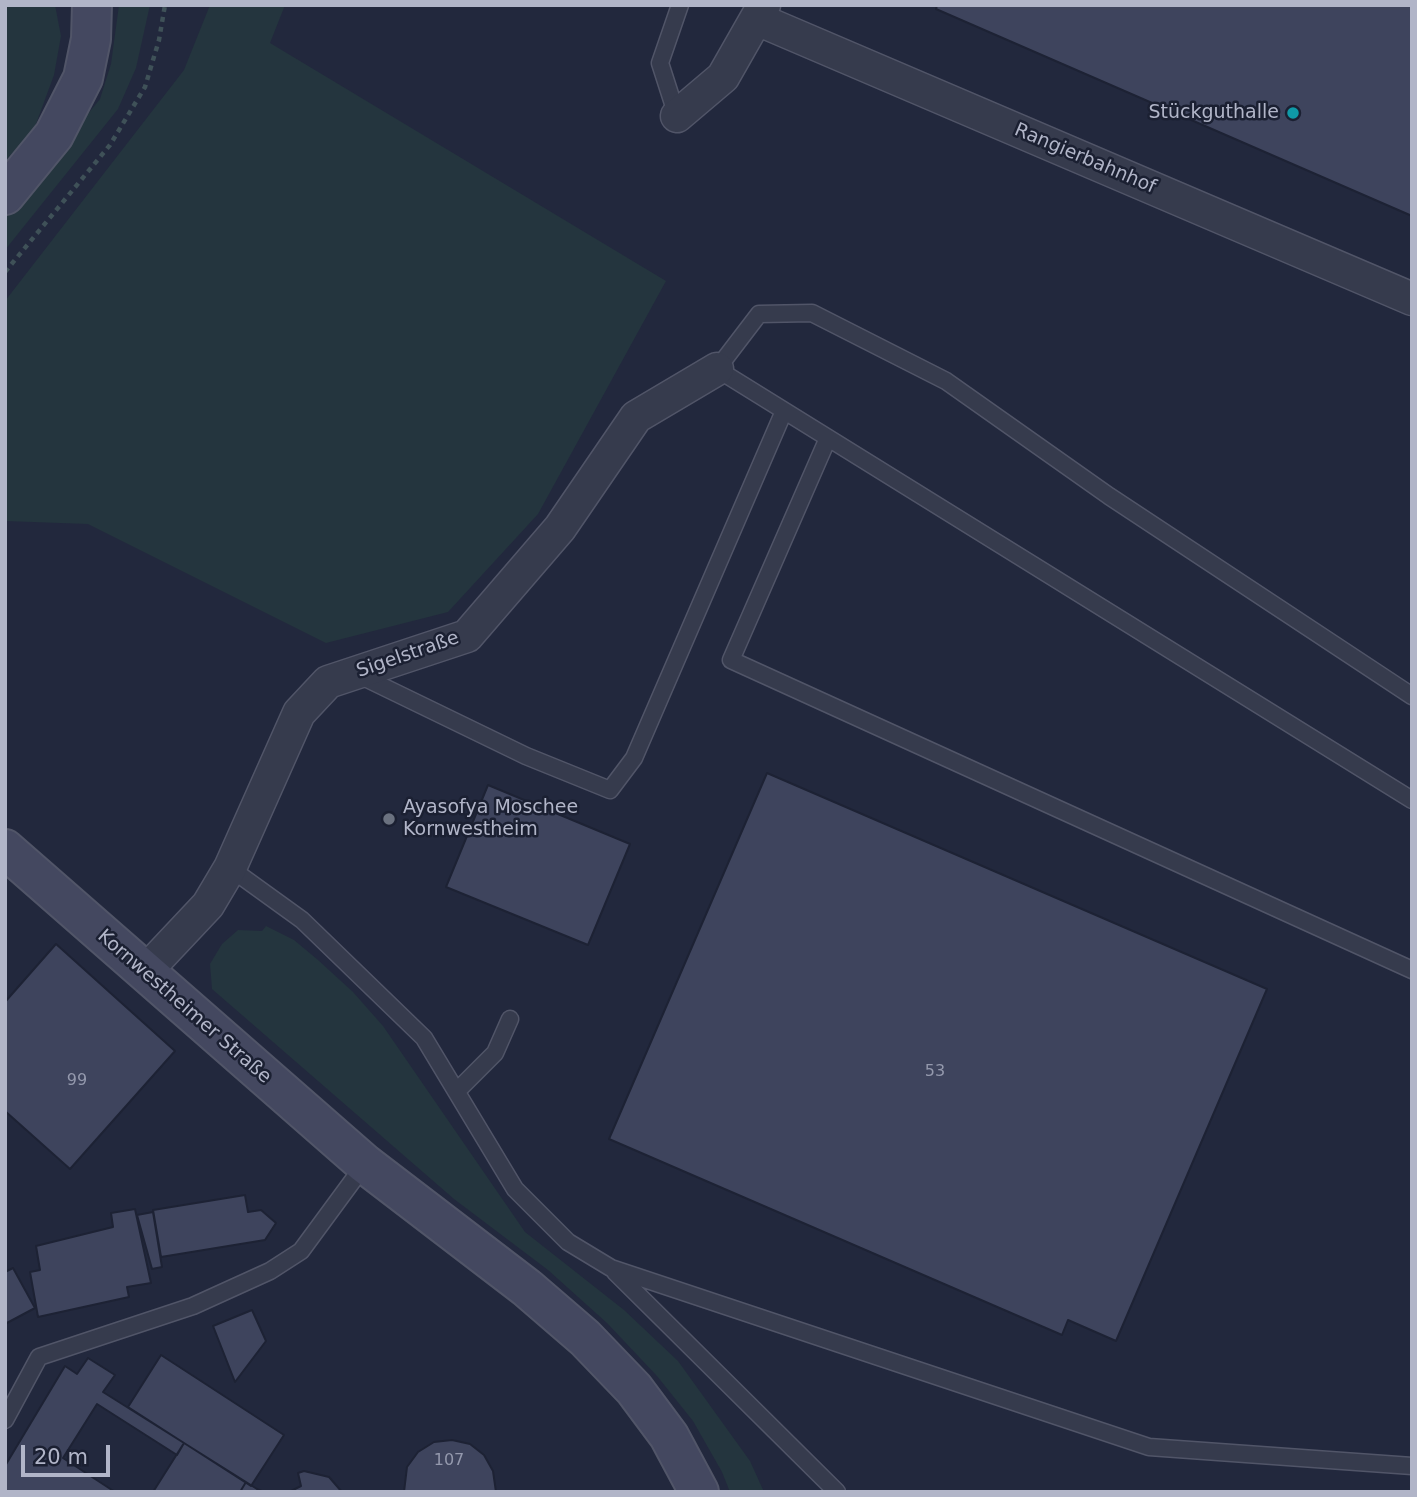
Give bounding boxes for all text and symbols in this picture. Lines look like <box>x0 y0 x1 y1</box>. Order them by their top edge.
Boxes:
place label: Stückguthalle <box>1149 102 1279 124</box>
marker: Stückguthalle <box>1285 105 1301 121</box>
street label: Rangierbahnhof <box>1011 119 1159 199</box>
street label: Sigelstraße <box>354 627 462 683</box>
place label: Ayasofya Moschee Kornwestheim <box>403 797 578 841</box>
marker: Ayasofya Moschee Kornwestheim <box>381 811 397 827</box>
street label: Kornwestheimer Straße <box>92 925 276 1089</box>
house number: 53 <box>925 1062 945 1082</box>
house number: 99 <box>67 1071 87 1091</box>
scale bar <box>24 1430 114 1474</box>
text: 20 m <box>34 1445 88 1469</box>
house number: 107 <box>434 1451 464 1471</box>

